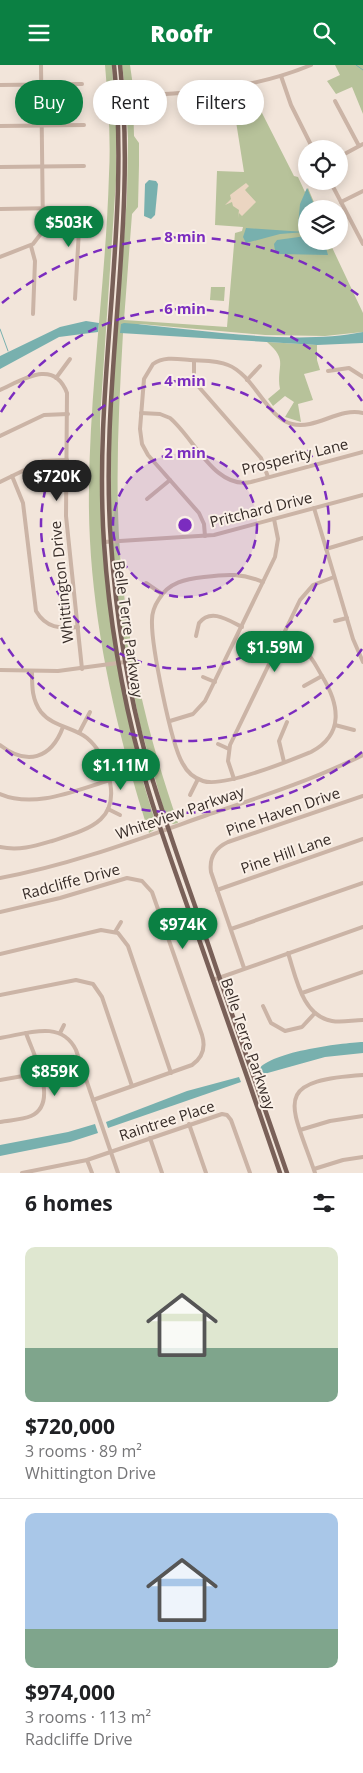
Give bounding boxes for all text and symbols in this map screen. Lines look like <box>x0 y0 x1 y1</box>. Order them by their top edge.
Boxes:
text: Roofr <box>150 18 213 48</box>
icon: menu <box>25 19 53 47</box>
icon: search <box>310 19 338 47</box>
chip: Buy <box>15 80 83 125</box>
chip: Rent <box>93 80 167 125</box>
chip: Filters <box>177 80 264 125</box>
map controls <box>298 140 348 250</box>
button: locate <box>298 140 348 190</box>
button: layers <box>298 200 348 250</box>
pin: $503K <box>34 205 104 248</box>
text: $503K <box>45 211 93 233</box>
text: 8 min <box>164 226 206 246</box>
text: 6 min <box>164 298 206 318</box>
text: 4 min <box>164 370 206 390</box>
street label: Prosperity Lane <box>239 433 350 479</box>
text: 2 min <box>164 442 206 462</box>
pin: $720K <box>22 459 92 502</box>
text: $720K <box>33 465 81 487</box>
street label: Pritchard Drive <box>207 487 314 531</box>
centre of rings <box>176 516 194 534</box>
street label: Whittington Drive <box>45 520 77 644</box>
street label: Belle Terre Parkway <box>109 559 149 699</box>
pin: $1.59M <box>234 631 316 673</box>
text: $1.59M <box>247 636 303 658</box>
pin: $1.11M <box>80 749 162 791</box>
text: $1.11M <box>93 754 149 776</box>
street label: Whiteview Parkway <box>113 781 247 843</box>
street label: Pine Haven Drive <box>223 782 342 840</box>
street label: Pine Hill Lane <box>238 828 334 878</box>
street label: Radcliffe Drive <box>20 858 122 904</box>
pin: $974K <box>148 907 218 950</box>
text: $974K <box>159 913 207 935</box>
street label: Belle Terre Parkway <box>217 975 281 1113</box>
pin: $859K <box>20 1055 90 1097</box>
text: $859K <box>31 1060 79 1082</box>
street label: Raintree Place <box>116 1095 217 1145</box>
text: 6 homes <box>25 1189 113 1217</box>
icon: filters <box>310 1189 338 1217</box>
icon: home <box>137 1280 227 1370</box>
text: $720,000 <box>25 1412 115 1440</box>
text: 3 rooms · 89 m² <box>25 1440 142 1462</box>
text: Whittington Drive <box>25 1462 156 1484</box>
icon: home <box>137 1545 227 1635</box>
text: $974,000 <box>25 1678 115 1706</box>
text: 3 rooms · 113 m² <box>25 1706 151 1728</box>
text: Radcliffe Drive <box>25 1728 132 1750</box>

